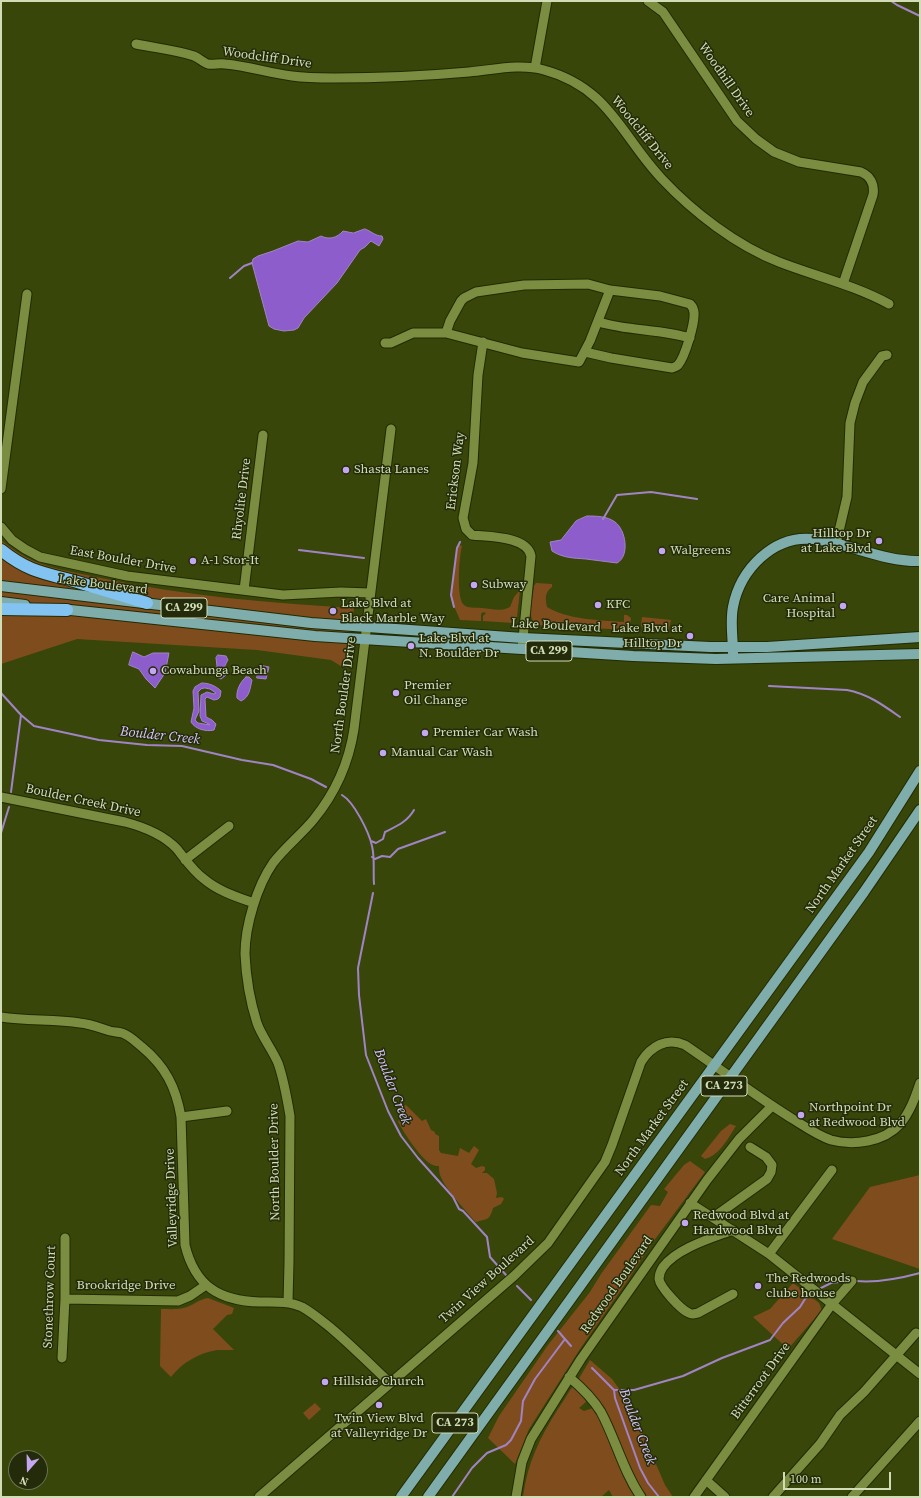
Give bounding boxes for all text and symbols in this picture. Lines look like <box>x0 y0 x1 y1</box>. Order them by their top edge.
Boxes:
street label: Woodhill Drive <box>695 40 757 120</box>
street label: Woodcliff Drive <box>221 44 313 72</box>
street label: Woodcliff Drive <box>608 93 676 173</box>
street label: Erickson Way <box>443 431 469 511</box>
street label: Rhyolite Drive <box>229 457 255 541</box>
place label: Shasta Lanes <box>354 462 429 478</box>
marker: Shasta Lanes <box>341 465 351 475</box>
place label: Hilltop Dr at Lake Blvd <box>801 526 871 557</box>
marker: Hilltop Dr at Lake Blvd <box>874 536 884 546</box>
street label: East Boulder Drive <box>69 543 177 577</box>
place label: Walgreens <box>670 543 731 559</box>
marker: Walgreens <box>657 546 667 556</box>
place label: A-1 Stor-It <box>201 553 259 569</box>
marker: A-1 Stor-It <box>188 556 198 566</box>
street label: Lake Boulevard <box>58 572 148 598</box>
place label: Subway <box>482 577 526 593</box>
marker: Subway <box>469 580 479 590</box>
place label: Care Animal Hospital <box>763 591 835 622</box>
place label: Lake Blvd at Black Marble Way <box>341 596 445 627</box>
place label: KFC <box>606 597 630 613</box>
road number: CA 299 <box>161 598 207 618</box>
marker: KFC <box>593 600 603 610</box>
marker: Care Animal Hospital <box>838 601 848 611</box>
marker: Lake Blvd at Black Marble Way <box>328 606 338 616</box>
street label: Lake Boulevard <box>511 616 601 636</box>
place label: Lake Blvd at Hilltop Dr <box>612 621 682 652</box>
place label: Lake Blvd at N. Boulder Dr <box>419 631 499 662</box>
marker: Lake Blvd at Hilltop Dr <box>685 631 695 641</box>
street label: North Boulder Drive <box>328 636 360 754</box>
marker: Lake Blvd at N. Boulder Dr <box>406 641 416 651</box>
road number: CA 299 <box>526 641 572 661</box>
place label: Cowabunga Beach <box>161 663 267 679</box>
marker: Cowabunga Beach <box>148 666 158 676</box>
place label: Premier Oil Change <box>404 678 468 709</box>
marker: Premier Oil Change <box>391 688 401 698</box>
water label: Boulder Creek <box>119 723 201 749</box>
place label: Premier Car Wash <box>433 725 538 741</box>
marker: Premier Car Wash <box>420 728 430 738</box>
place label: Manual Car Wash <box>391 745 493 761</box>
marker: Manual Car Wash <box>378 748 388 758</box>
street label: Boulder Creek Drive <box>24 781 142 821</box>
street label: North Market Street <box>803 813 881 917</box>
water label: Boulder Creek <box>370 1047 414 1127</box>
road number: CA 273 <box>701 1076 747 1096</box>
street label: North Market Street <box>612 1077 692 1179</box>
place label: Northpoint Dr at Redwood Blvd <box>809 1100 905 1131</box>
street label: North Boulder Drive <box>266 1103 284 1221</box>
marker: Northpoint Dr at Redwood Blvd <box>796 1110 806 1120</box>
street label: Valleyridge Drive <box>162 1148 182 1248</box>
place label: Redwood Blvd at Hardwood Blvd <box>693 1208 789 1239</box>
marker: Redwood Blvd at Hardwood Blvd <box>680 1218 690 1228</box>
street label: Twin View Boulevard <box>436 1233 538 1327</box>
street label: Redwood Boulevard <box>578 1233 656 1337</box>
street label: Stonethrow Court <box>40 1245 60 1349</box>
place label: The Redwoods clube house <box>766 1271 850 1302</box>
street label: Brookridge Drive <box>76 1278 176 1294</box>
marker: The Redwoods clube house <box>753 1281 763 1291</box>
street label: Bitterroot Drive <box>728 1340 794 1422</box>
place label: Hillside Church <box>333 1374 424 1390</box>
marker: Hillside Church <box>320 1377 330 1387</box>
water label: Boulder Creek <box>615 1387 659 1467</box>
marker: Twin View Blvd at Valleyridge Dr <box>374 1400 384 1410</box>
place label: Twin View Blvd at Valleyridge Dr <box>331 1411 427 1442</box>
road number: CA 273 <box>432 1413 478 1433</box>
north arrow <box>8 1450 48 1490</box>
scale bar <box>785 1464 893 1490</box>
text: 100 m <box>790 1471 822 1487</box>
text: N <box>18 1472 30 1489</box>

